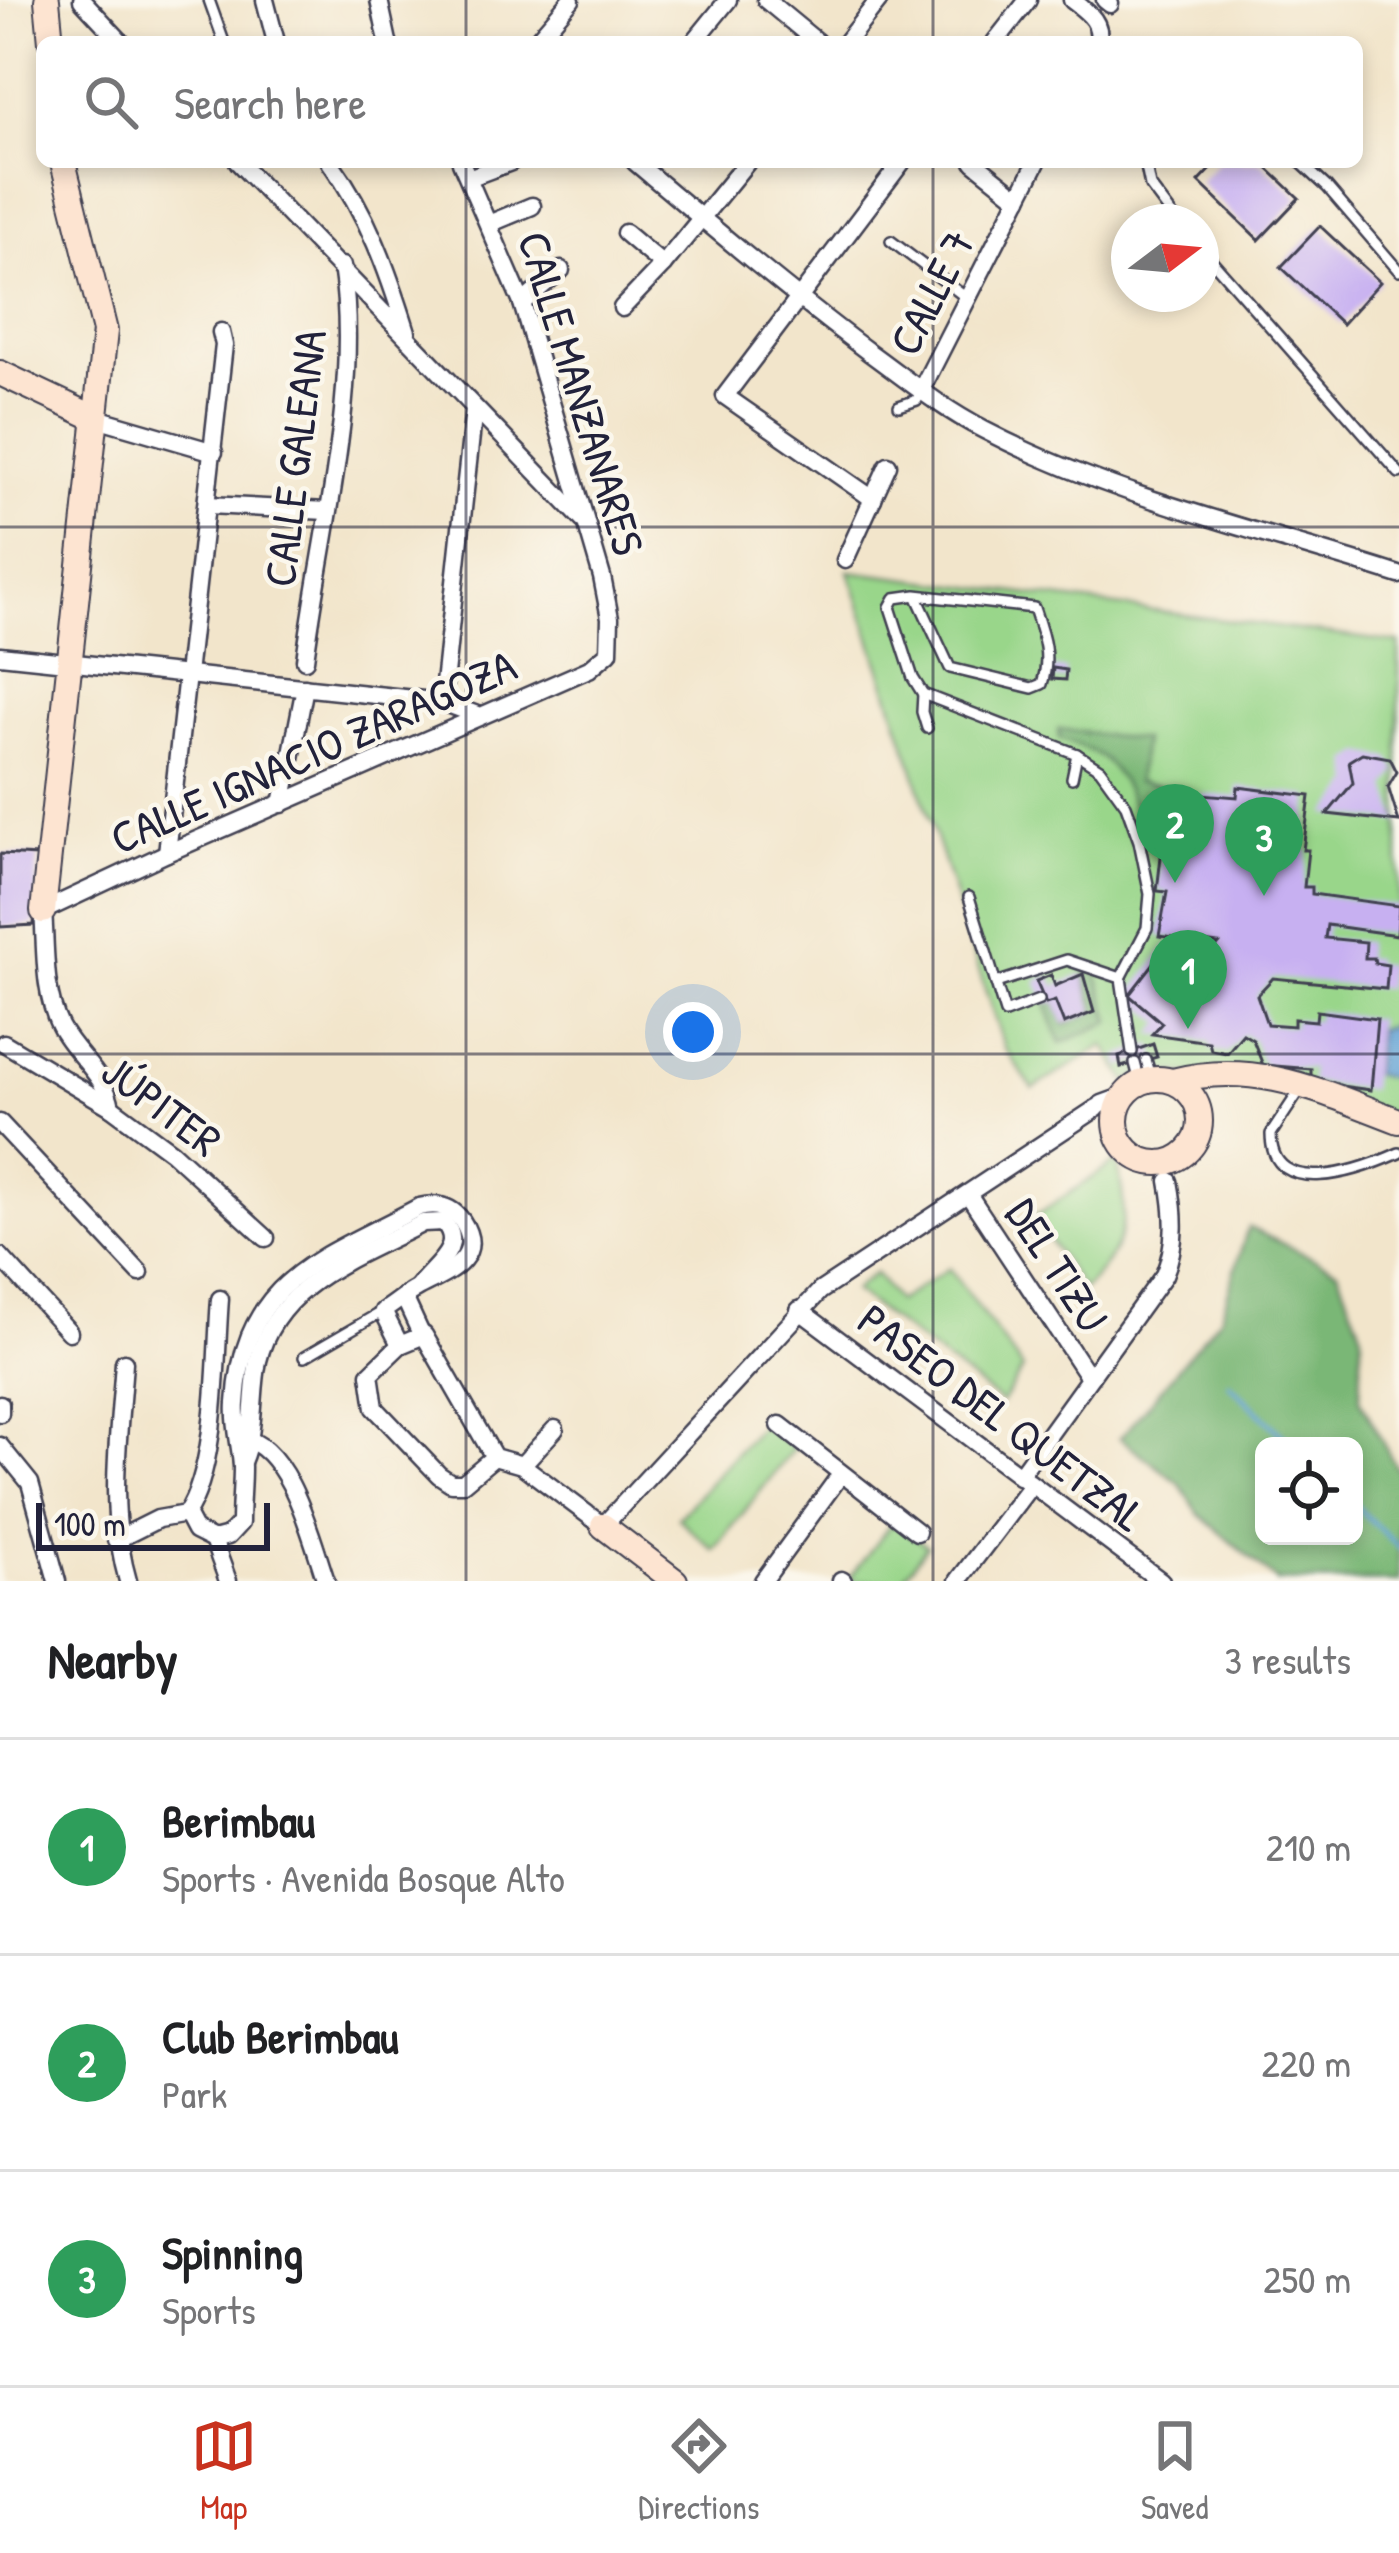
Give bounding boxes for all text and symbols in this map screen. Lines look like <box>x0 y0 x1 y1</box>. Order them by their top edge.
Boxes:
search box <box>36 36 1363 168</box>
icon: search <box>78 69 144 135</box>
text: Search here <box>174 72 366 133</box>
north arrow <box>1111 204 1219 312</box>
street label: CALLE 7 <box>874 219 988 365</box>
street label: CALLE MANZANARES <box>504 224 660 562</box>
street label: CALLE GALEANA <box>248 326 340 590</box>
street label: CALLE IGNACIO ZARAGOZA <box>101 634 525 868</box>
pin: 2 <box>1136 784 1214 883</box>
pin: 3 <box>1225 797 1303 896</box>
pin: 1 <box>1149 930 1227 1029</box>
your location <box>663 1002 723 1062</box>
street label: JÚPITER <box>90 1040 234 1170</box>
street label: DEL TIZU <box>992 1187 1124 1343</box>
street label: PASEO DEL QUETZAL <box>846 1289 1158 1545</box>
map controls <box>1255 1437 1363 1545</box>
button: locate <box>1255 1437 1363 1545</box>
scale bar <box>36 1497 270 1550</box>
text: 100 m <box>54 1502 126 1546</box>
text: Nearby <box>48 1625 178 1694</box>
text: 3 results <box>1225 1633 1351 1686</box>
text: Berimbau <box>162 1790 315 1851</box>
text: 1 <box>80 1820 94 1873</box>
text: 210 m <box>1266 1820 1351 1873</box>
text: Sports · Avenida Bosque Alto <box>162 1851 565 1904</box>
text: Club Berimbau <box>162 2006 398 2067</box>
text: 2 <box>78 2036 96 2089</box>
text: 220 m <box>1262 2036 1351 2089</box>
text: Park <box>162 2067 227 2120</box>
text: Spinning <box>162 2222 303 2283</box>
text: 3 <box>78 2252 96 2305</box>
text: 250 m <box>1263 2252 1351 2305</box>
text: Sports <box>162 2283 256 2336</box>
tab: Map <box>191 2413 257 2529</box>
tab: Directions <box>638 2413 760 2529</box>
tab: Saved <box>1141 2413 1208 2529</box>

